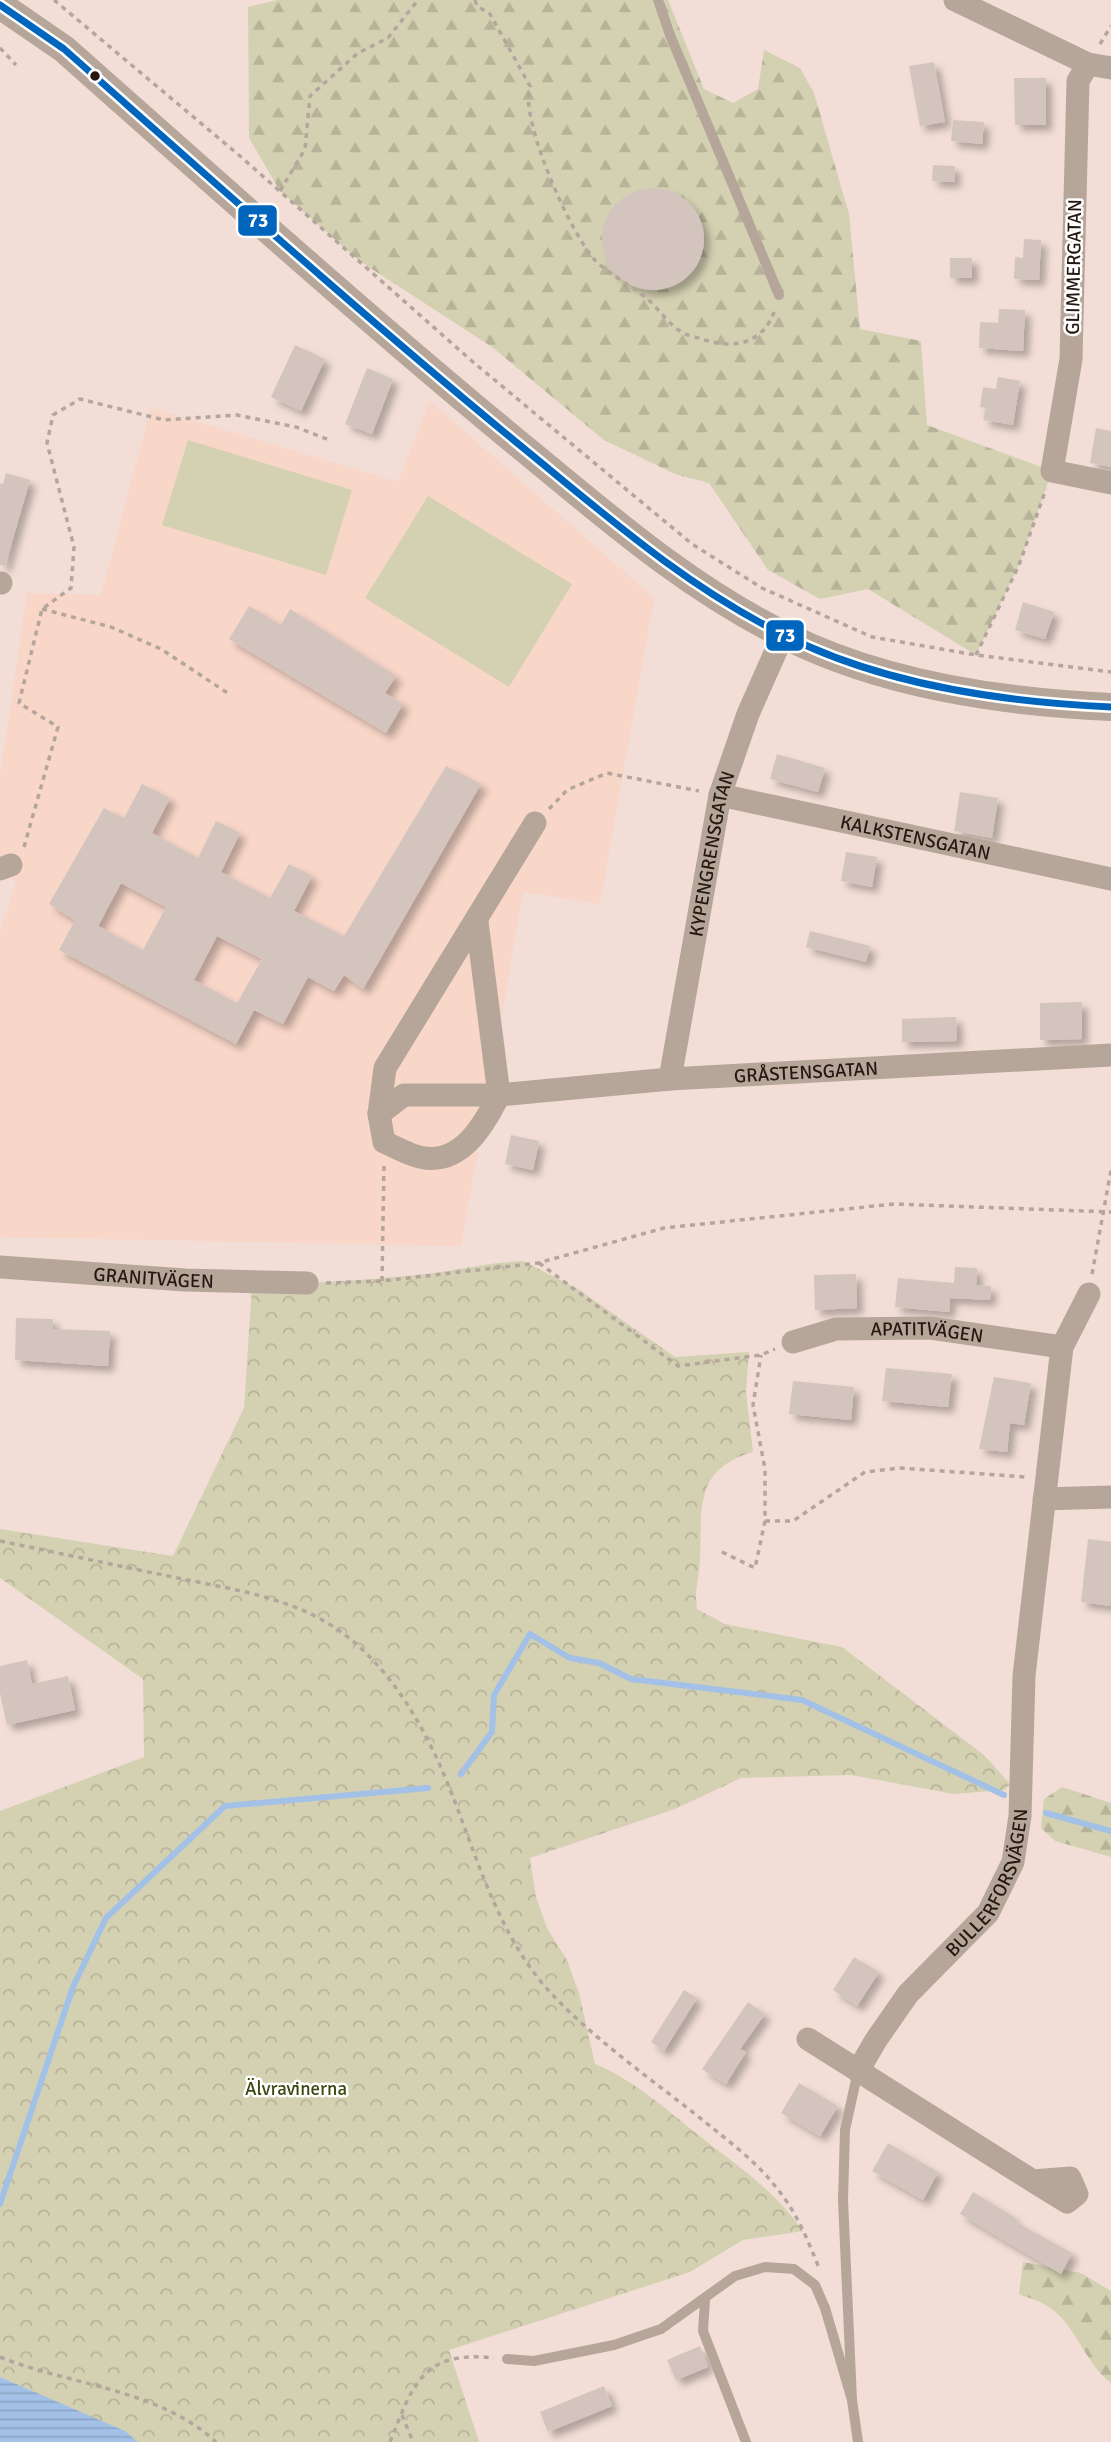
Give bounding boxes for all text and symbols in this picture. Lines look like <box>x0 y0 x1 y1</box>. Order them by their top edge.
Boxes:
unlabelled marker <box>88 69 102 83</box>
street label: GLIMMERGATAN <box>1061 199 1087 335</box>
line badge: 73 <box>237 204 278 237</box>
text: 73 <box>248 209 268 233</box>
line badge: 73 <box>765 619 805 652</box>
text: 73 <box>775 624 795 648</box>
street label: KYPENGRENSGATAN <box>684 768 740 939</box>
street label: KALKSTENSGATAN <box>838 810 993 866</box>
street label: GRÅSTENSGATAN <box>733 1057 879 1089</box>
street label: GRANITVÄGEN <box>93 1263 214 1294</box>
street label: APATITVÄGEN <box>870 1317 985 1349</box>
street label: BULLERFORSVÄGEN <box>941 1808 1033 1962</box>
park label: Älvravinerna <box>245 2077 347 2101</box>

